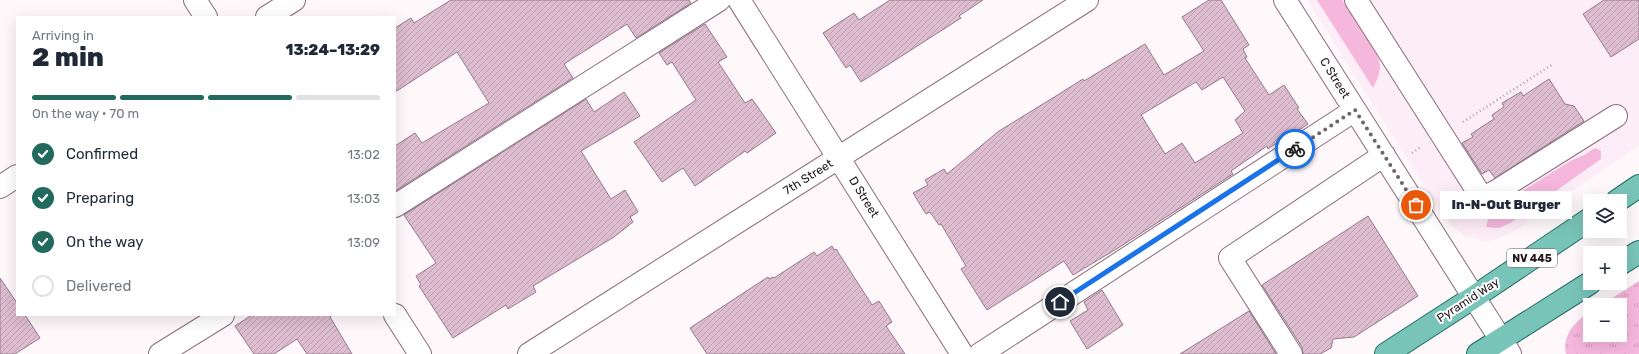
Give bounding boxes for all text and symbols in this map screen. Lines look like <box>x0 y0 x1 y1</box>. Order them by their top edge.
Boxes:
text: Arriving in <box>32 28 94 43</box>
text: 13:24–13:29 <box>285 41 380 59</box>
text: 2 min <box>32 42 104 73</box>
street label: C Street <box>1317 55 1353 101</box>
text: On the way · 70 m <box>32 106 139 121</box>
courier <box>1275 129 1315 169</box>
icon: bike <box>1284 138 1306 160</box>
icon: check <box>32 143 54 165</box>
text: Confirmed <box>66 145 138 163</box>
text: 13:02 <box>347 147 380 162</box>
street label: 7th Street <box>781 156 836 198</box>
street label: D Street <box>846 174 882 220</box>
icon: check <box>32 187 54 209</box>
pin <box>1399 188 1433 222</box>
text: Preparing <box>66 189 134 207</box>
text: 13:03 <box>347 191 380 206</box>
callout: In-N-Out Burger <box>1440 191 1572 219</box>
icon: bag <box>1405 194 1427 216</box>
map controls <box>1583 194 1627 342</box>
button: layers <box>1583 194 1627 238</box>
text: In-N-Out Burger <box>1452 197 1560 212</box>
icon: check <box>32 231 54 253</box>
text: On the way <box>66 233 144 251</box>
text: 13:09 <box>347 235 380 250</box>
button: + <box>1583 246 1627 290</box>
road number: NV 445 <box>1507 249 1557 267</box>
street label: Pyramid Way <box>1434 275 1502 325</box>
text: Delivered <box>66 277 131 295</box>
pin <box>1043 285 1077 319</box>
icon: home <box>1049 291 1071 313</box>
button: − <box>1583 298 1627 342</box>

